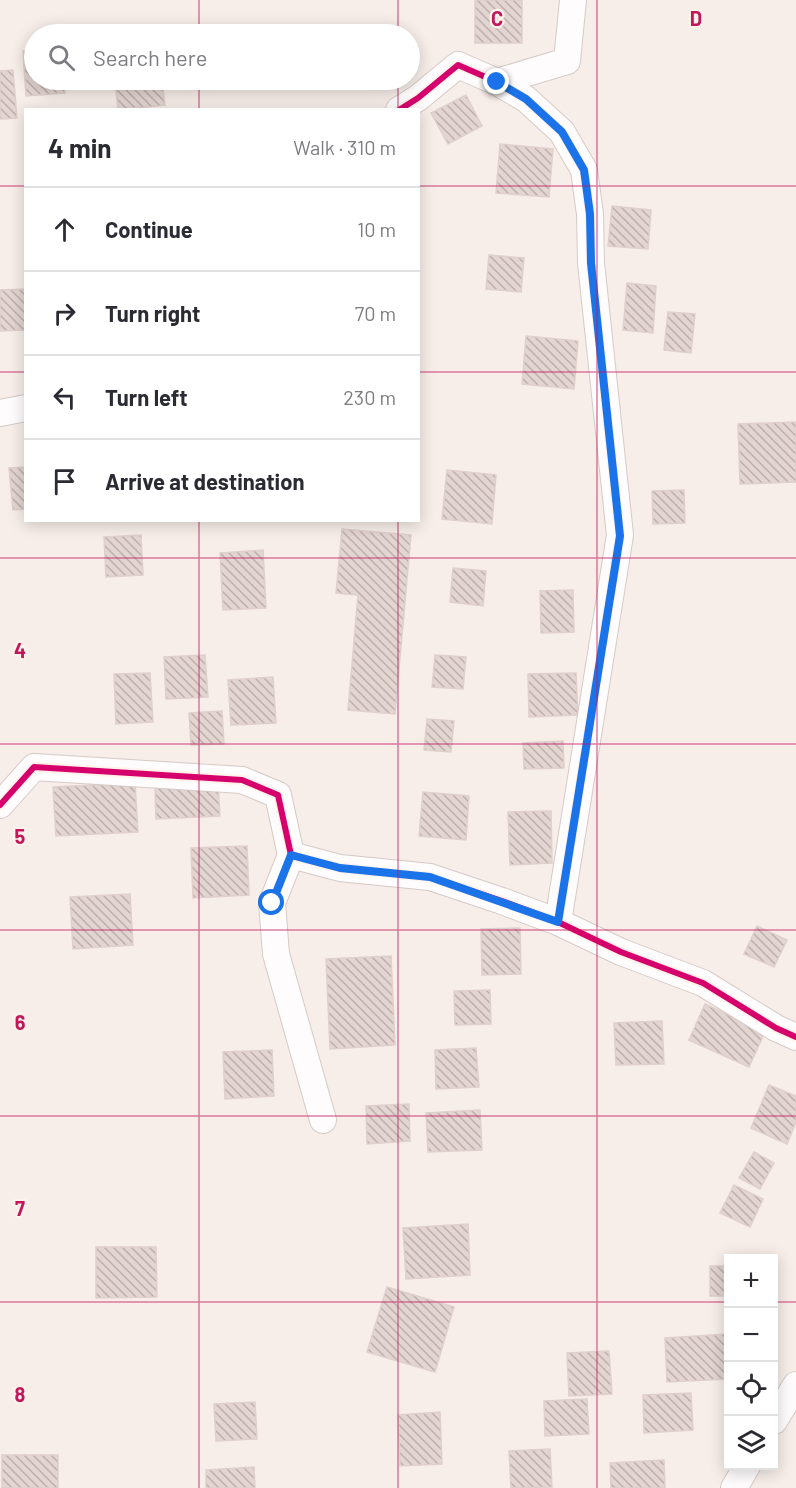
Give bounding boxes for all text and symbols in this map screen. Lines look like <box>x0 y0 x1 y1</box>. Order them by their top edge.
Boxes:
text: C <box>491 6 503 30</box>
text: D <box>690 6 702 30</box>
search box <box>24 24 420 90</box>
icon: search <box>45 41 78 74</box>
text: Search here <box>93 44 207 70</box>
route end <box>483 68 509 94</box>
text: 4 min <box>48 132 112 163</box>
text: Walk · 310 m <box>293 135 396 159</box>
icon: ahead <box>48 213 81 246</box>
text: Continue <box>105 216 193 242</box>
text: 10 m <box>357 217 396 241</box>
icon: right <box>48 297 81 330</box>
text: Turn right <box>105 300 200 326</box>
text: 70 m <box>355 301 396 325</box>
icon: left <box>48 381 81 414</box>
text: Turn left <box>105 384 188 410</box>
text: 230 m <box>343 385 396 409</box>
icon: arrive <box>48 465 81 498</box>
text: Arrive at destination <box>105 468 304 494</box>
text: 4 <box>14 638 26 662</box>
text: 5 <box>15 824 26 848</box>
route start <box>258 889 284 915</box>
text: 6 <box>15 1010 26 1034</box>
text: 7 <box>15 1196 25 1220</box>
map controls <box>724 1254 778 1470</box>
button: + <box>724 1254 778 1308</box>
button: − <box>724 1308 778 1362</box>
button: locate <box>724 1362 778 1416</box>
text: 8 <box>15 1382 26 1406</box>
button: layers <box>724 1416 778 1470</box>

